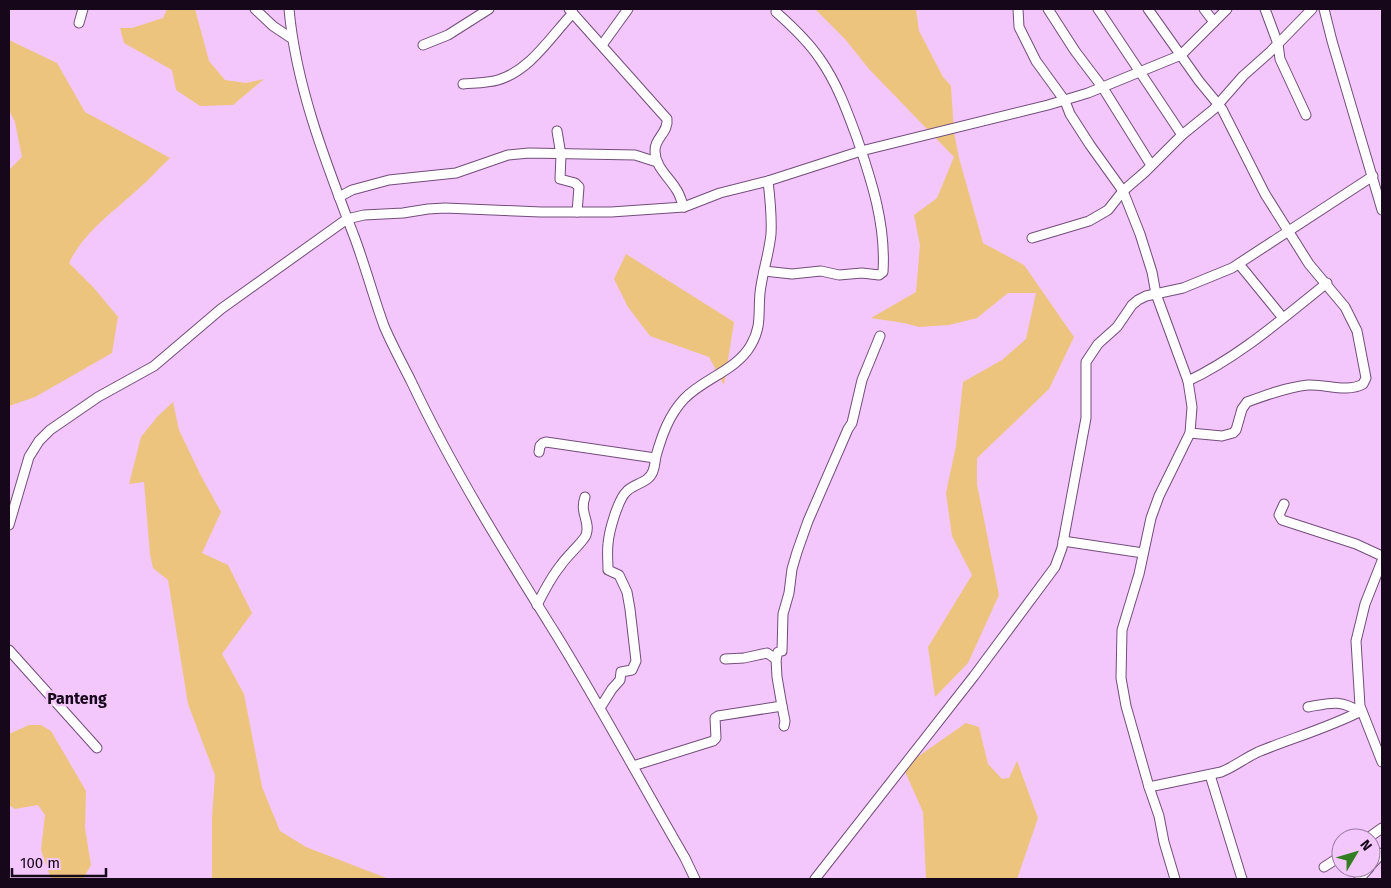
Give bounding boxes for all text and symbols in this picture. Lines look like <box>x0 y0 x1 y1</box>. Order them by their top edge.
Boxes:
district label: Panteng <box>47 689 107 708</box>
north arrow <box>1331 828 1381 878</box>
text: N <box>1356 836 1375 854</box>
scale bar <box>12 846 106 878</box>
text: 100 m <box>20 854 60 872</box>

